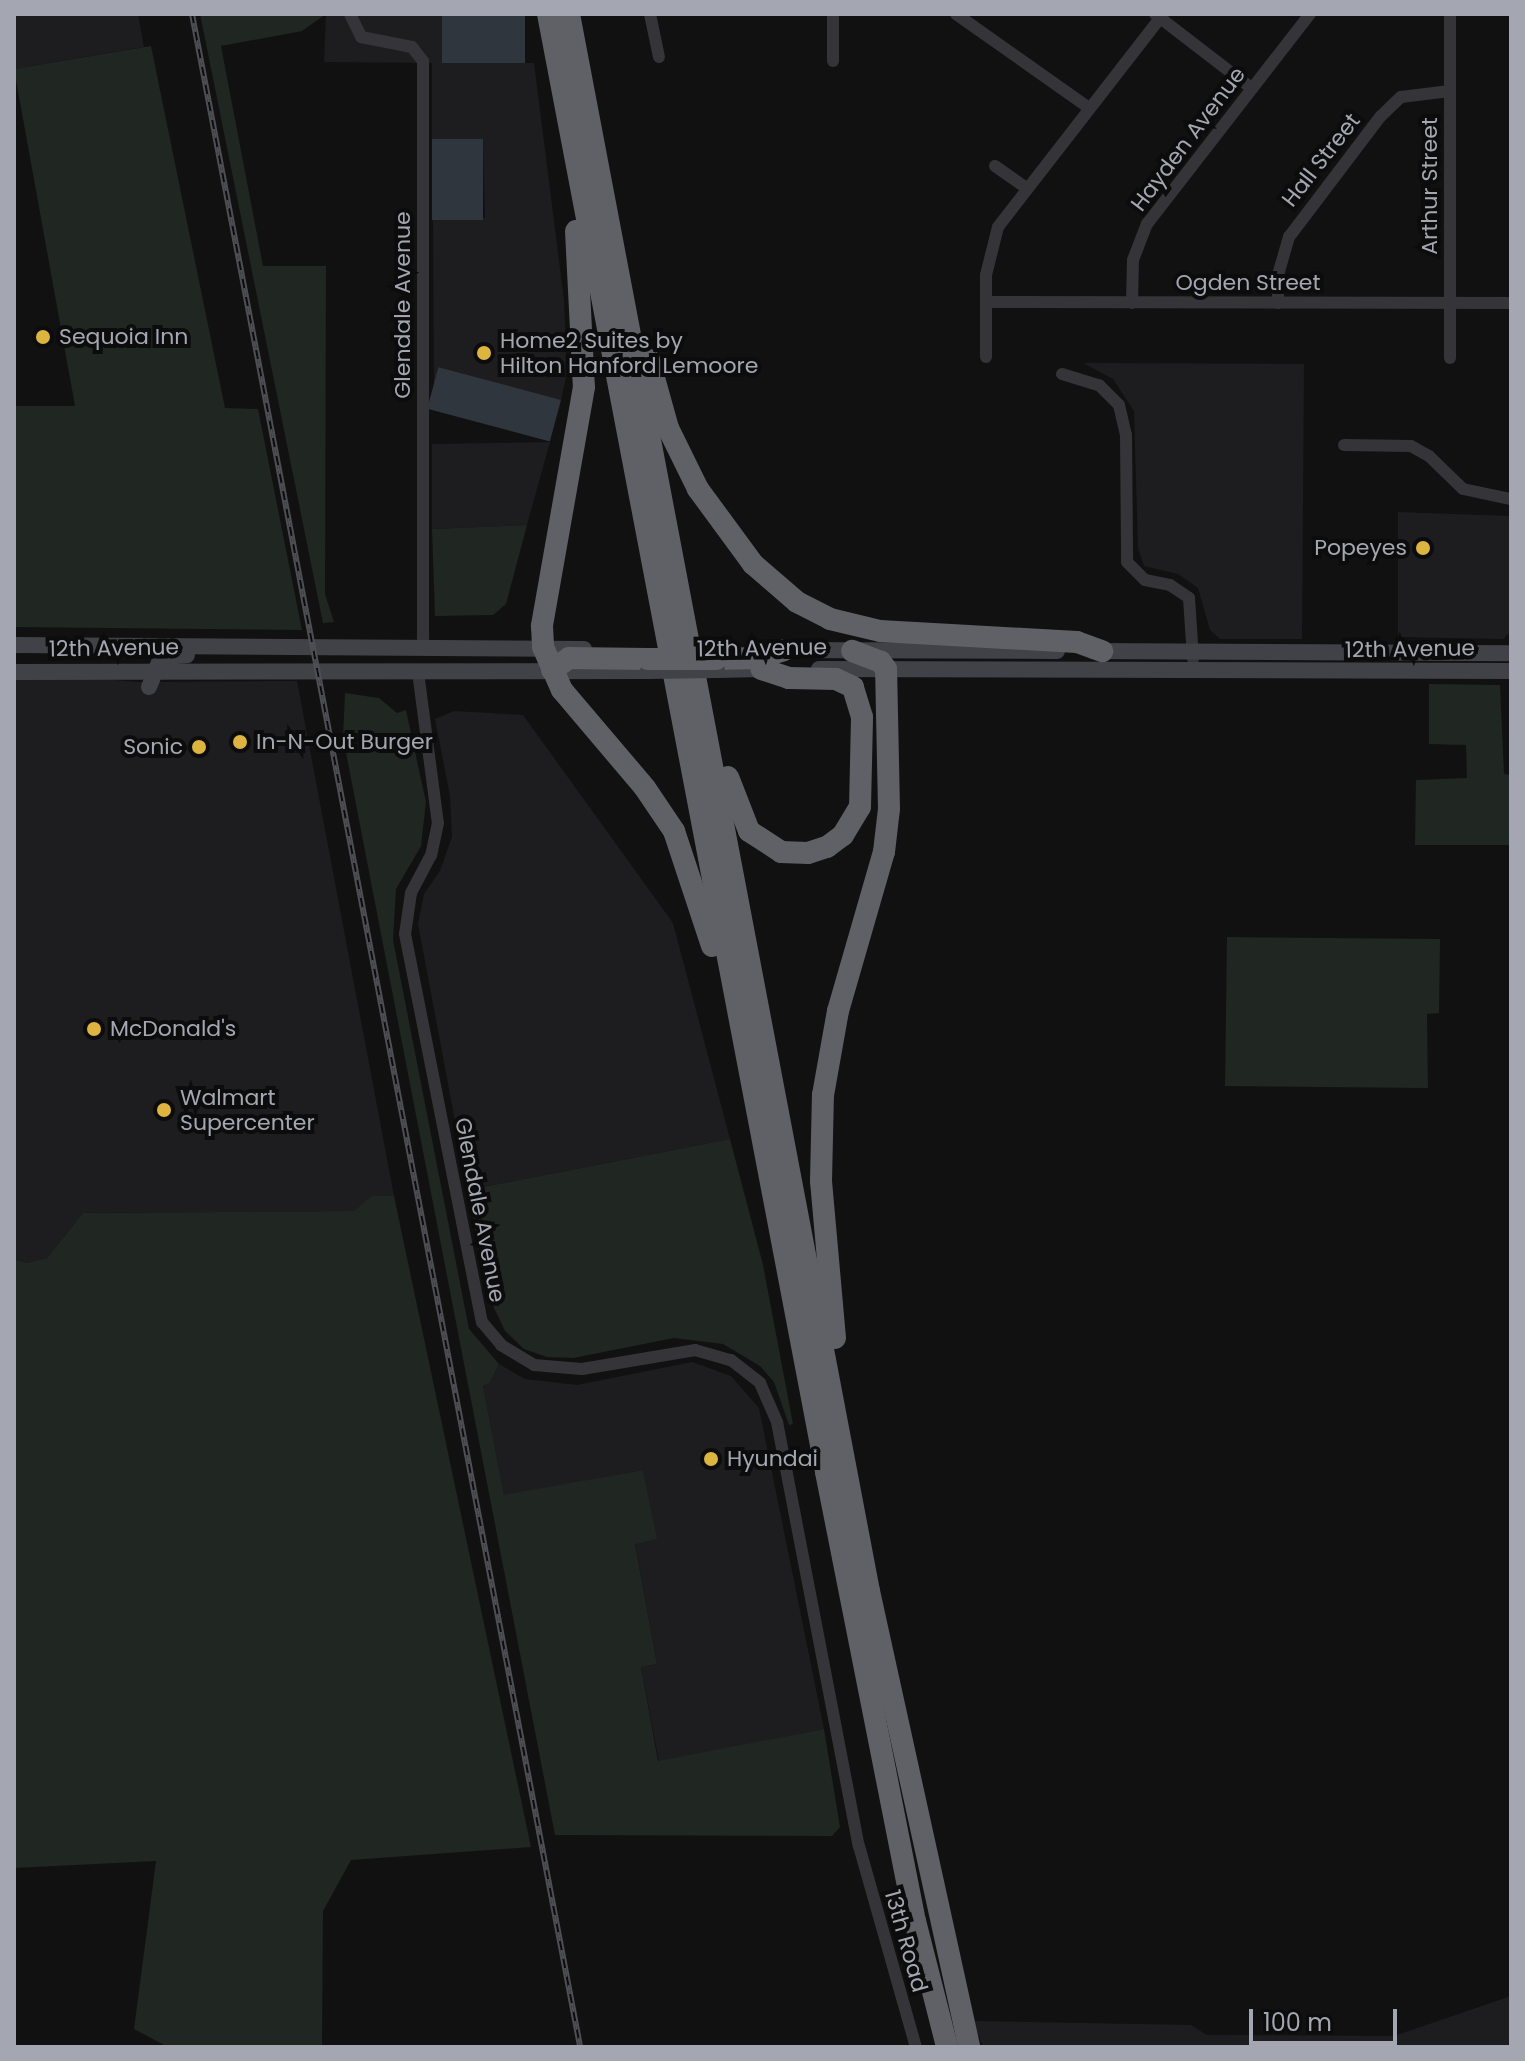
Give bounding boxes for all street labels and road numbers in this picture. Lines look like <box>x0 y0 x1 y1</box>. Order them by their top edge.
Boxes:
street label: Hayden Avenue <box>1125 62 1251 216</box>
street label: Hall Street <box>1276 108 1366 212</box>
street label: Arthur Street <box>1417 117 1443 255</box>
street label: Glendale Avenue <box>390 211 416 399</box>
street label: Ogden Street <box>1175 270 1321 296</box>
street label: 12th Avenue <box>49 634 179 662</box>
street label: 12th Avenue <box>697 634 827 662</box>
street label: 12th Avenue <box>1345 635 1475 663</box>
street label: Glendale Avenue <box>449 1115 511 1305</box>
street label: 13th Road <box>879 1887 933 1995</box>

